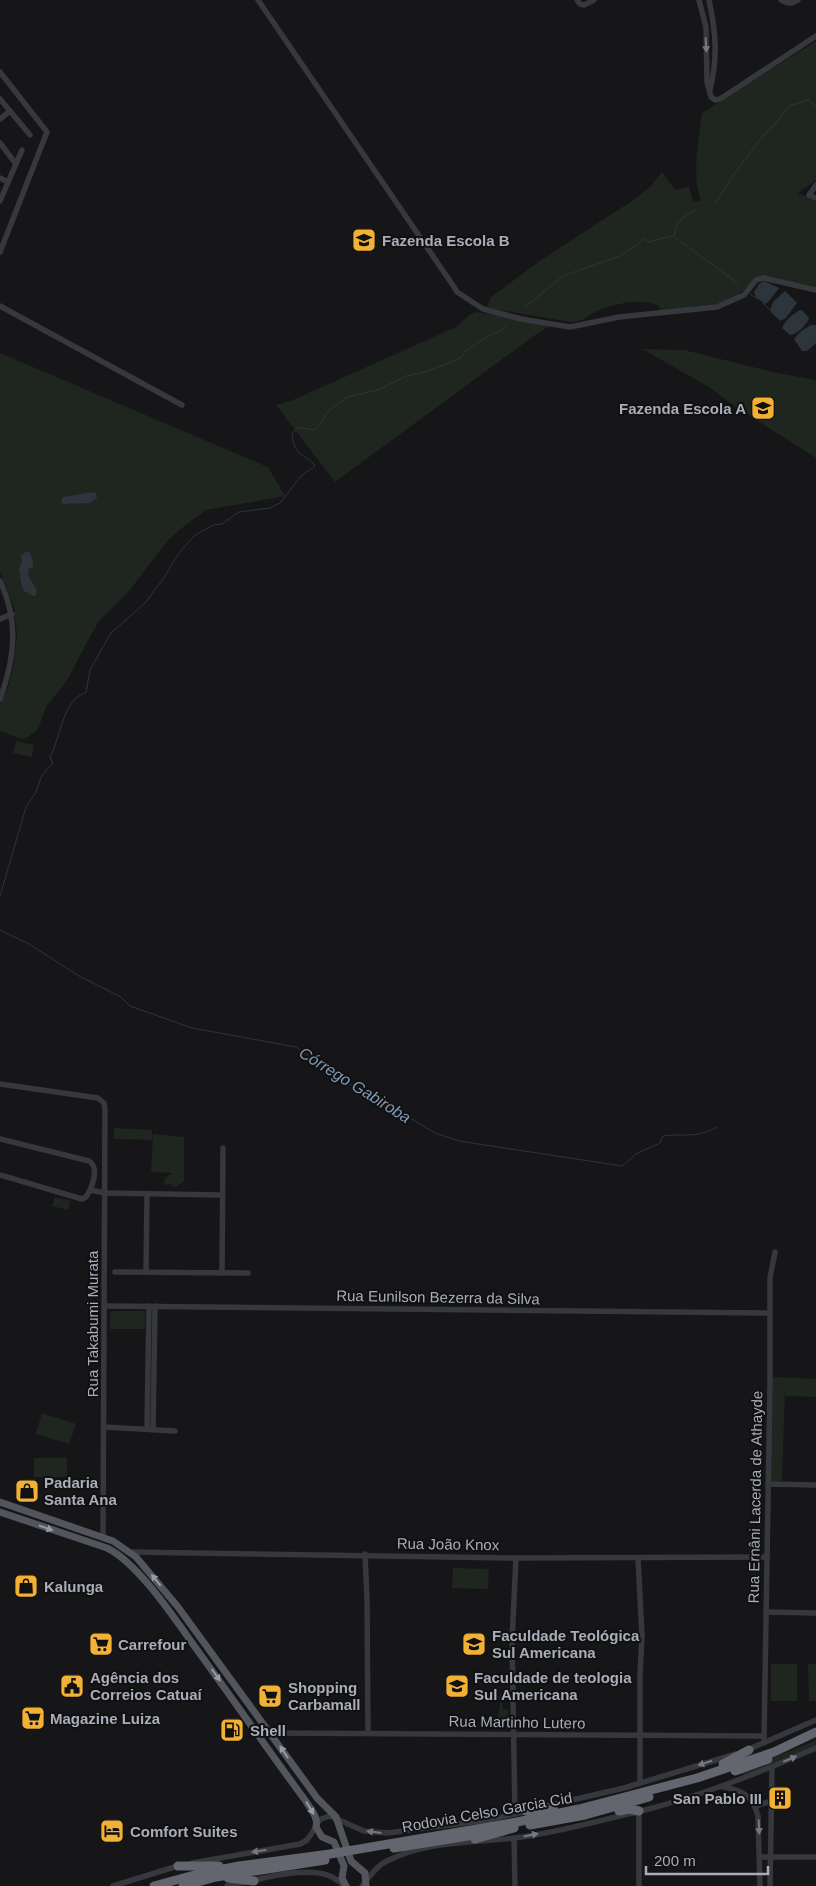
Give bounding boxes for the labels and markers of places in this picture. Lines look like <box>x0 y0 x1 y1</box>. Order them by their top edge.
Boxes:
school or university icon: Fazenda Escola B <box>351 227 377 253</box>
place label: Fazenda Escola B <box>382 232 510 249</box>
school or university icon: Fazenda Escola A <box>750 395 776 421</box>
place label: Fazenda Escola A <box>619 400 746 417</box>
place label: Padaria Santa Ana <box>44 1474 117 1508</box>
shop icon: Padaria Santa Ana <box>14 1478 40 1504</box>
shop icon: Kalunga <box>13 1573 39 1599</box>
place label: Kalunga <box>44 1578 104 1595</box>
place label: Faculdade Teológica Sul Americana <box>492 1627 640 1661</box>
supermarket icon: Carrefour <box>88 1631 114 1657</box>
school or university icon: Faculdade Teológica Sul Americana <box>461 1631 487 1657</box>
place label: Carrefour <box>118 1636 187 1653</box>
place label: Agência dos Correios Catuaí <box>90 1669 203 1703</box>
place label: Faculdade de teologia Sul Americana <box>474 1669 632 1703</box>
public building icon: Agência dos Correios Catuaí <box>59 1673 85 1699</box>
school or university icon: Faculdade de teologia Sul Americana <box>444 1673 470 1699</box>
place label: Shopping Carbamall <box>288 1679 361 1713</box>
supermarket icon: Shopping Carbamall <box>257 1683 283 1709</box>
supermarket icon: Magazine Luiza <box>20 1705 46 1731</box>
place label: Magazine Luiza <box>50 1710 161 1727</box>
fuel station icon: Shell <box>219 1717 245 1743</box>
place label: Shell <box>250 1722 286 1739</box>
building icon: San Pablo III <box>767 1785 793 1811</box>
place label: San Pablo III <box>673 1790 762 1807</box>
hotel icon: Comfort Suites <box>99 1818 125 1844</box>
place label: Comfort Suites <box>130 1823 238 1840</box>

